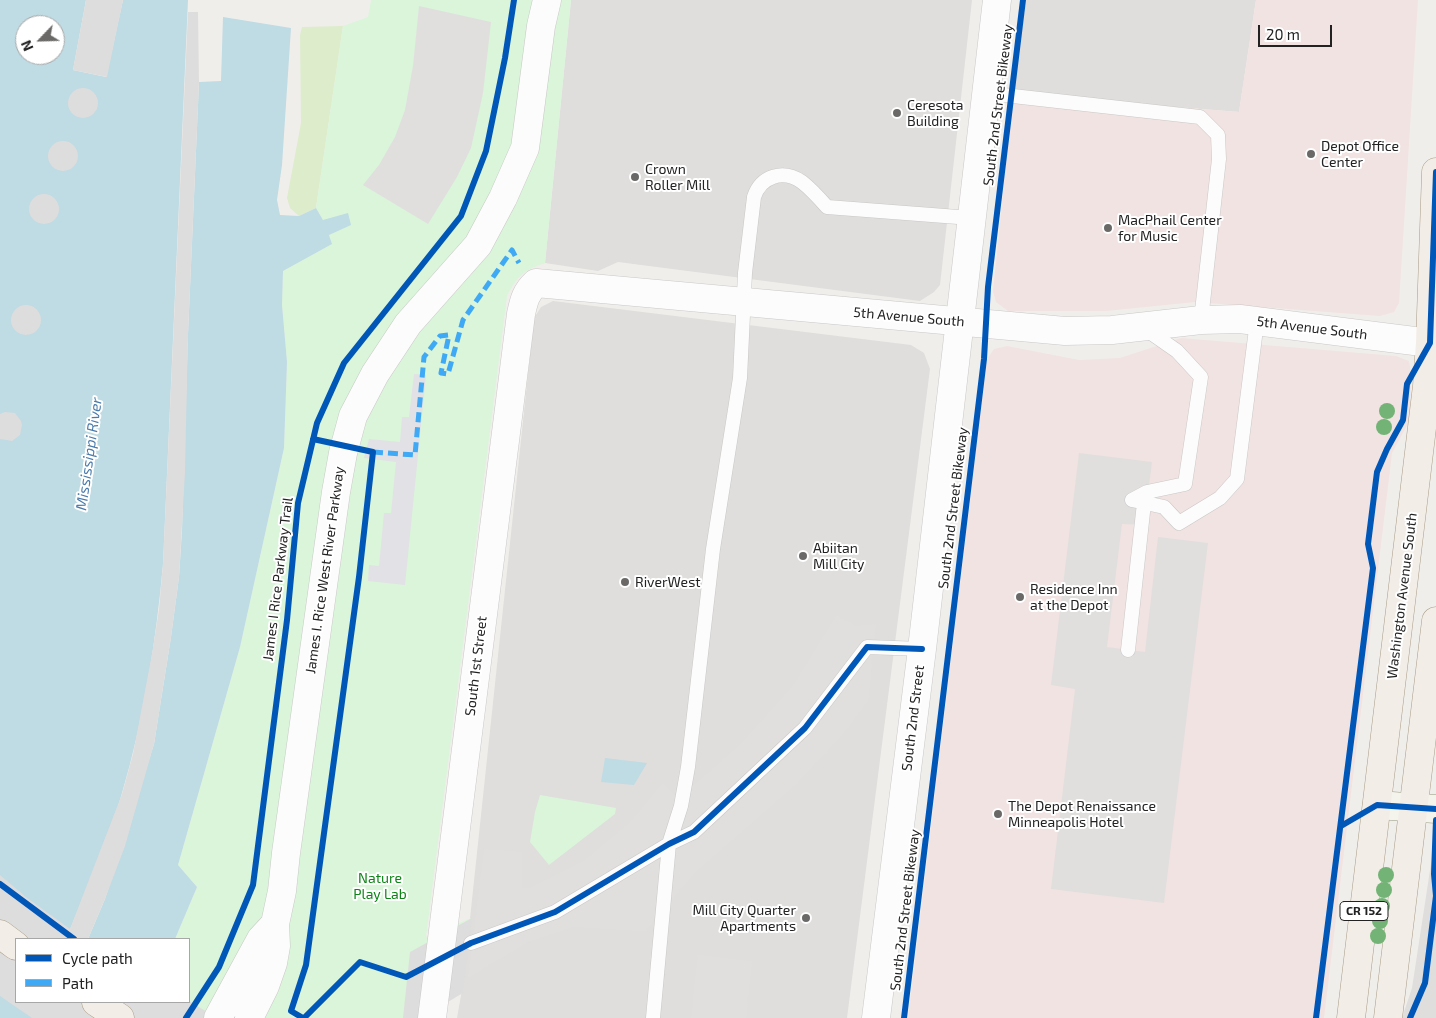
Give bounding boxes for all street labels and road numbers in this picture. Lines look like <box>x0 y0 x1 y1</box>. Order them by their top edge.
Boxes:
street label: South 2nd Street Bikeway <box>980 23 1016 187</box>
street label: 5th Avenue South <box>853 304 965 330</box>
street label: 5th Avenue South <box>1256 313 1368 343</box>
street label: South 2nd Street Bikeway <box>935 426 971 590</box>
street label: James I. Rice West River Parkway <box>302 465 348 675</box>
street label: James I Rice Parkway Trail <box>260 496 296 662</box>
street label: Washington Avenue South <box>1383 512 1421 680</box>
street label: South 1st Street <box>462 615 490 717</box>
street label: South 2nd Street <box>898 664 928 772</box>
street label: South 2nd Street Bikeway <box>887 828 923 992</box>
road number: CR 152 <box>1340 901 1388 920</box>

